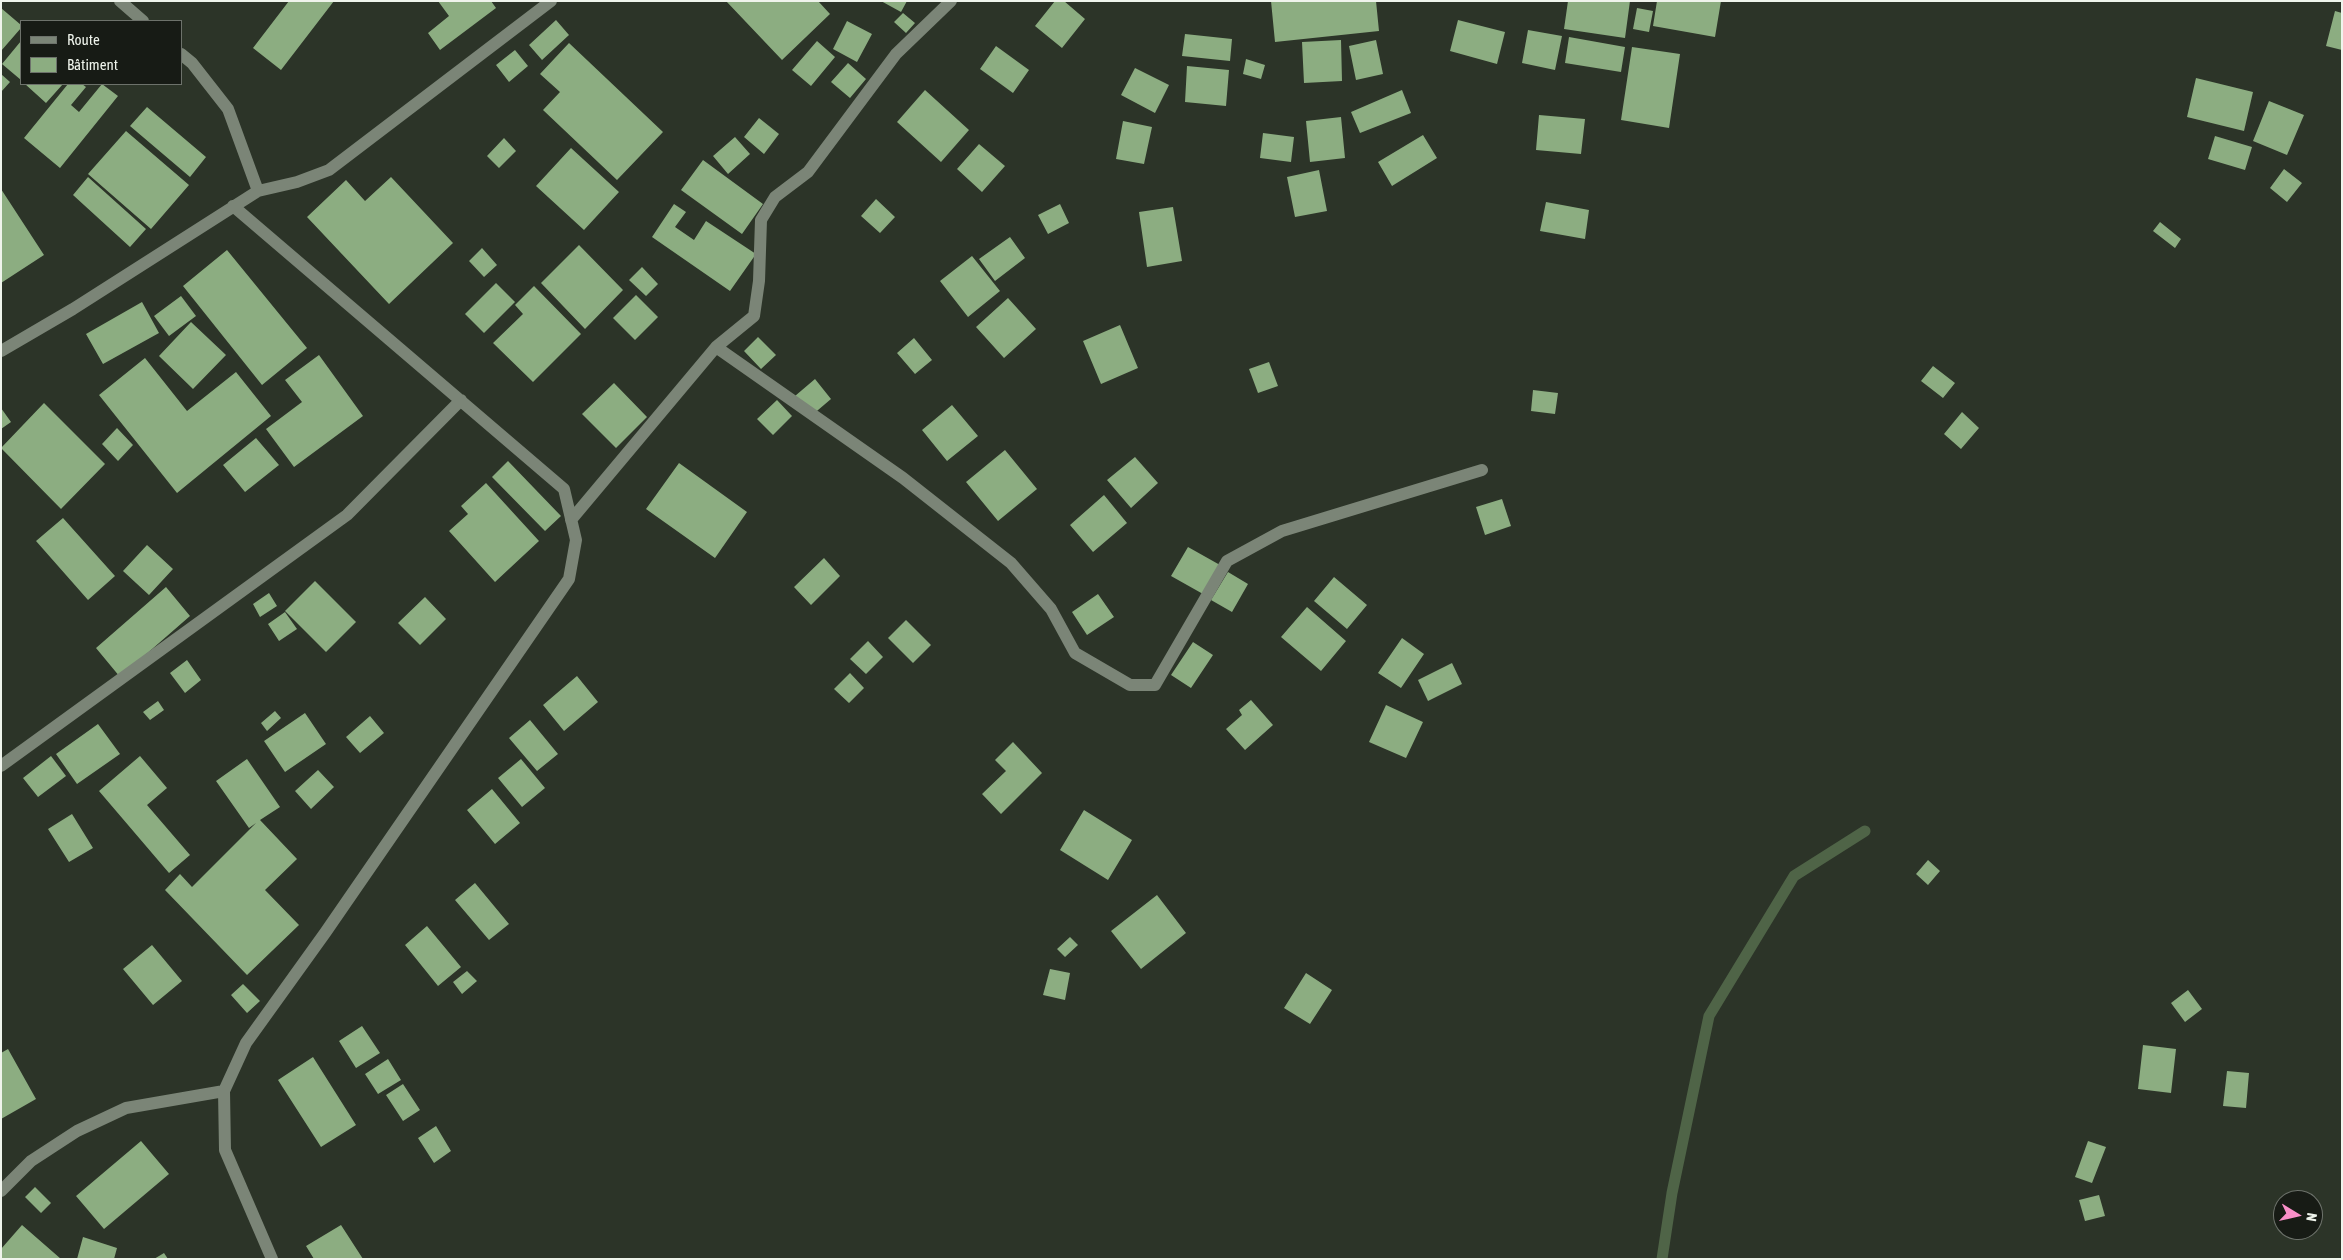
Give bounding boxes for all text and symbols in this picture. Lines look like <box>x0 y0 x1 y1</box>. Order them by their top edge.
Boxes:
legend <box>20 20 182 85</box>
text: Route <box>67 31 100 48</box>
text: Bâtiment <box>67 56 118 73</box>
north arrow <box>2273 1190 2323 1240</box>
text: N <box>2303 1212 2320 1223</box>

